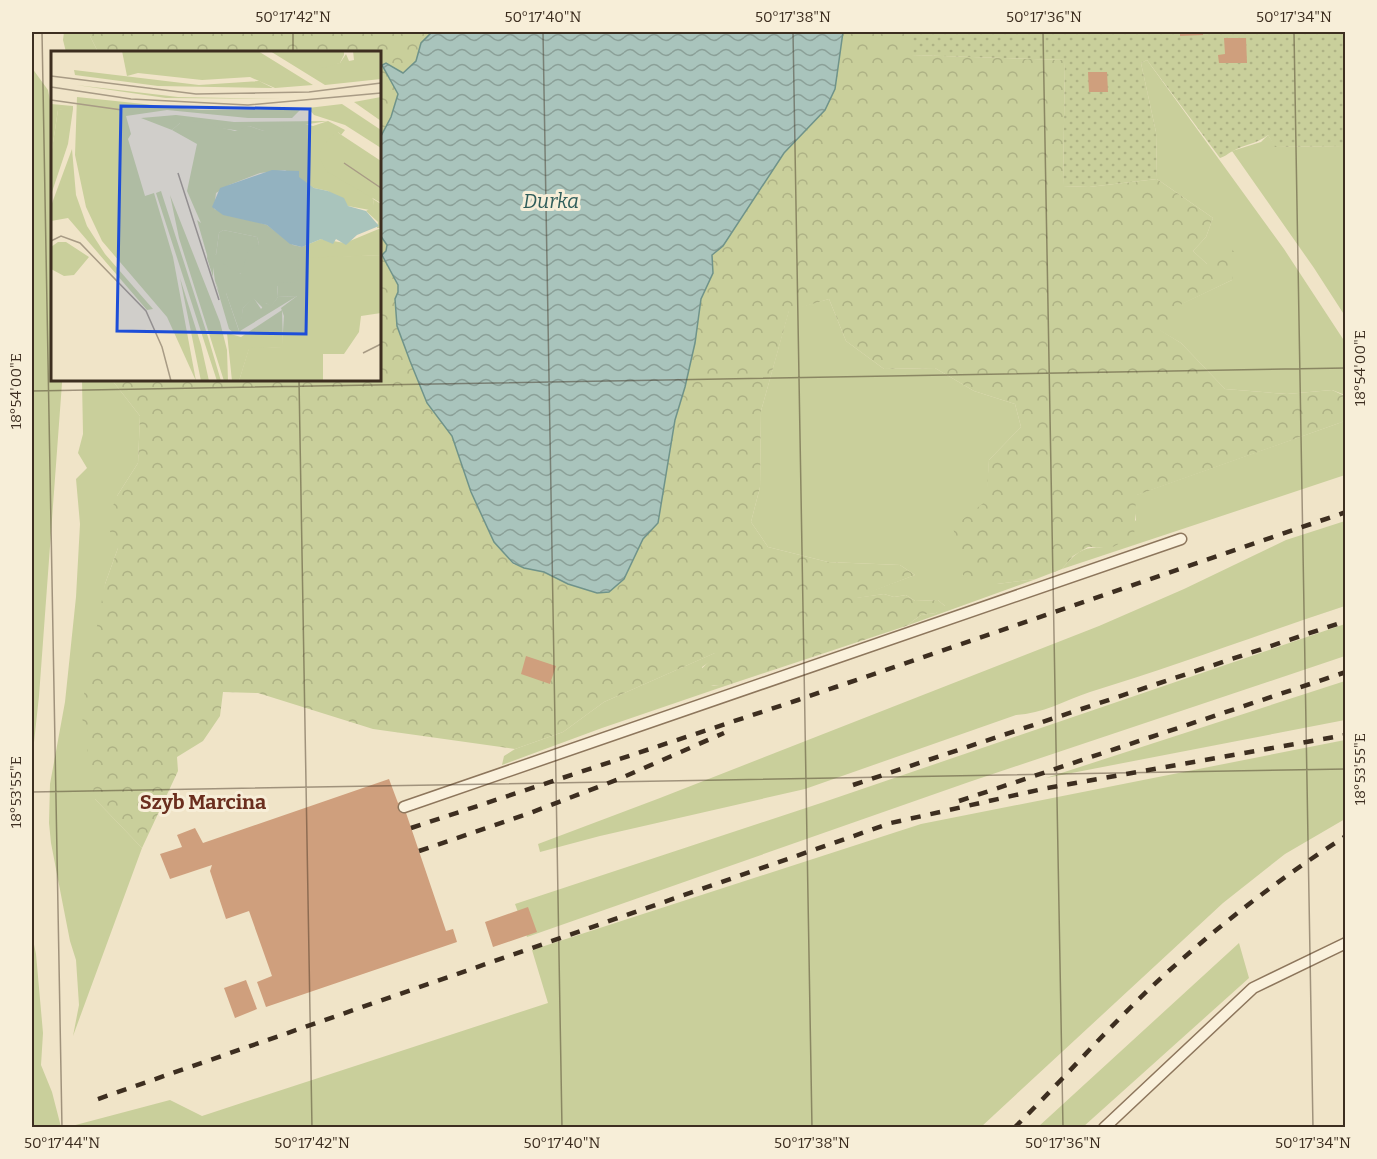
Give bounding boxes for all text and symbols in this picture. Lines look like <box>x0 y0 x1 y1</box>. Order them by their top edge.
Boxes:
text: 50°17'42"N <box>255 8 331 26</box>
text: 50°17'40"N <box>504 8 582 26</box>
text: 50°17'38"N <box>755 8 831 26</box>
text: 50°17'36"N <box>1006 8 1082 26</box>
text: 50°17'34"N <box>1256 8 1332 26</box>
inset map <box>51 51 381 381</box>
water label: Durka <box>523 189 579 213</box>
text: 18°54'00"E <box>1351 330 1369 406</box>
text: 18°54'00"E <box>7 353 25 429</box>
text: 18°53'55"E <box>1351 733 1369 805</box>
text: 18°53'55"E <box>7 756 25 828</box>
district label: Szyb Marcina <box>140 790 266 814</box>
text: 50°17'44"N <box>24 1134 100 1152</box>
text: 50°17'42"N <box>274 1134 350 1152</box>
text: 50°17'40"N <box>523 1134 601 1152</box>
text: 50°17'38"N <box>774 1134 850 1152</box>
text: 50°17'36"N <box>1025 1134 1101 1152</box>
text: 50°17'34"N <box>1275 1134 1351 1152</box>

